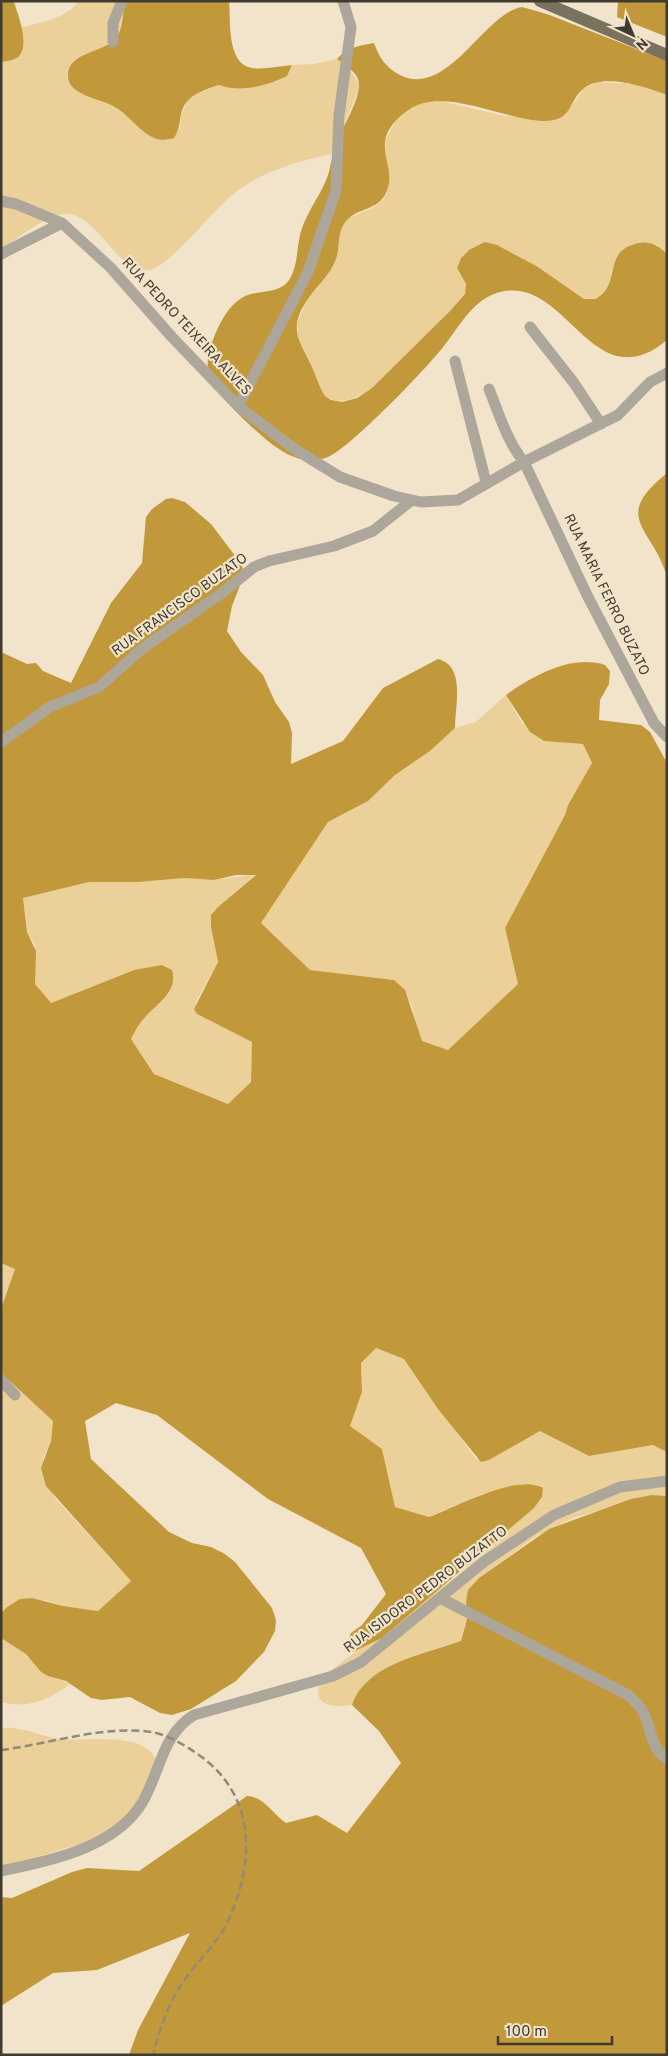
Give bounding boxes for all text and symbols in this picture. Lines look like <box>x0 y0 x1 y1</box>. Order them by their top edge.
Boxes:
north arrow <box>608 10 658 60</box>
text: N <box>631 34 651 53</box>
street label: RUA PEDRO TEIXEIRA ALVES <box>118 255 254 399</box>
street label: RUA MARIA FERRO BUZATO <box>559 511 653 679</box>
street label: RUA FRANCISCO BUZATO <box>109 550 251 660</box>
street label: RUA ISIDORO PEDRO BUZATTO <box>341 1523 511 1657</box>
scale bar <box>498 2014 612 2046</box>
text: 100 m <box>506 2023 547 2042</box>

